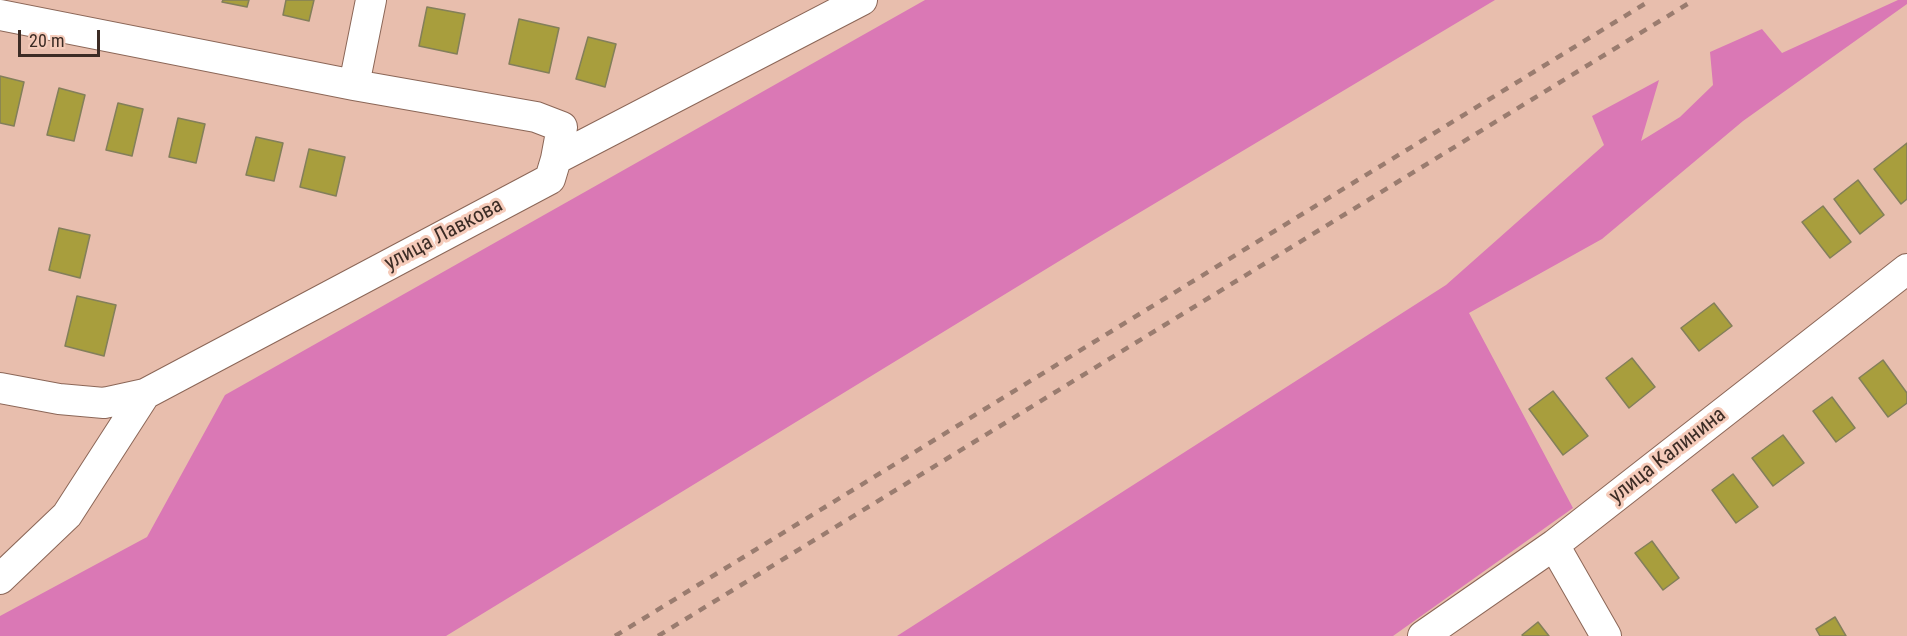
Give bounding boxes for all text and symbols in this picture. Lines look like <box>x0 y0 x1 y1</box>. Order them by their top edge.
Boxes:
scale bar <box>21 18 104 56</box>
text: 20 m <box>29 30 64 51</box>
street label: улица Лавкова <box>381 193 507 277</box>
street label: улица Калинина <box>1605 403 1731 509</box>

